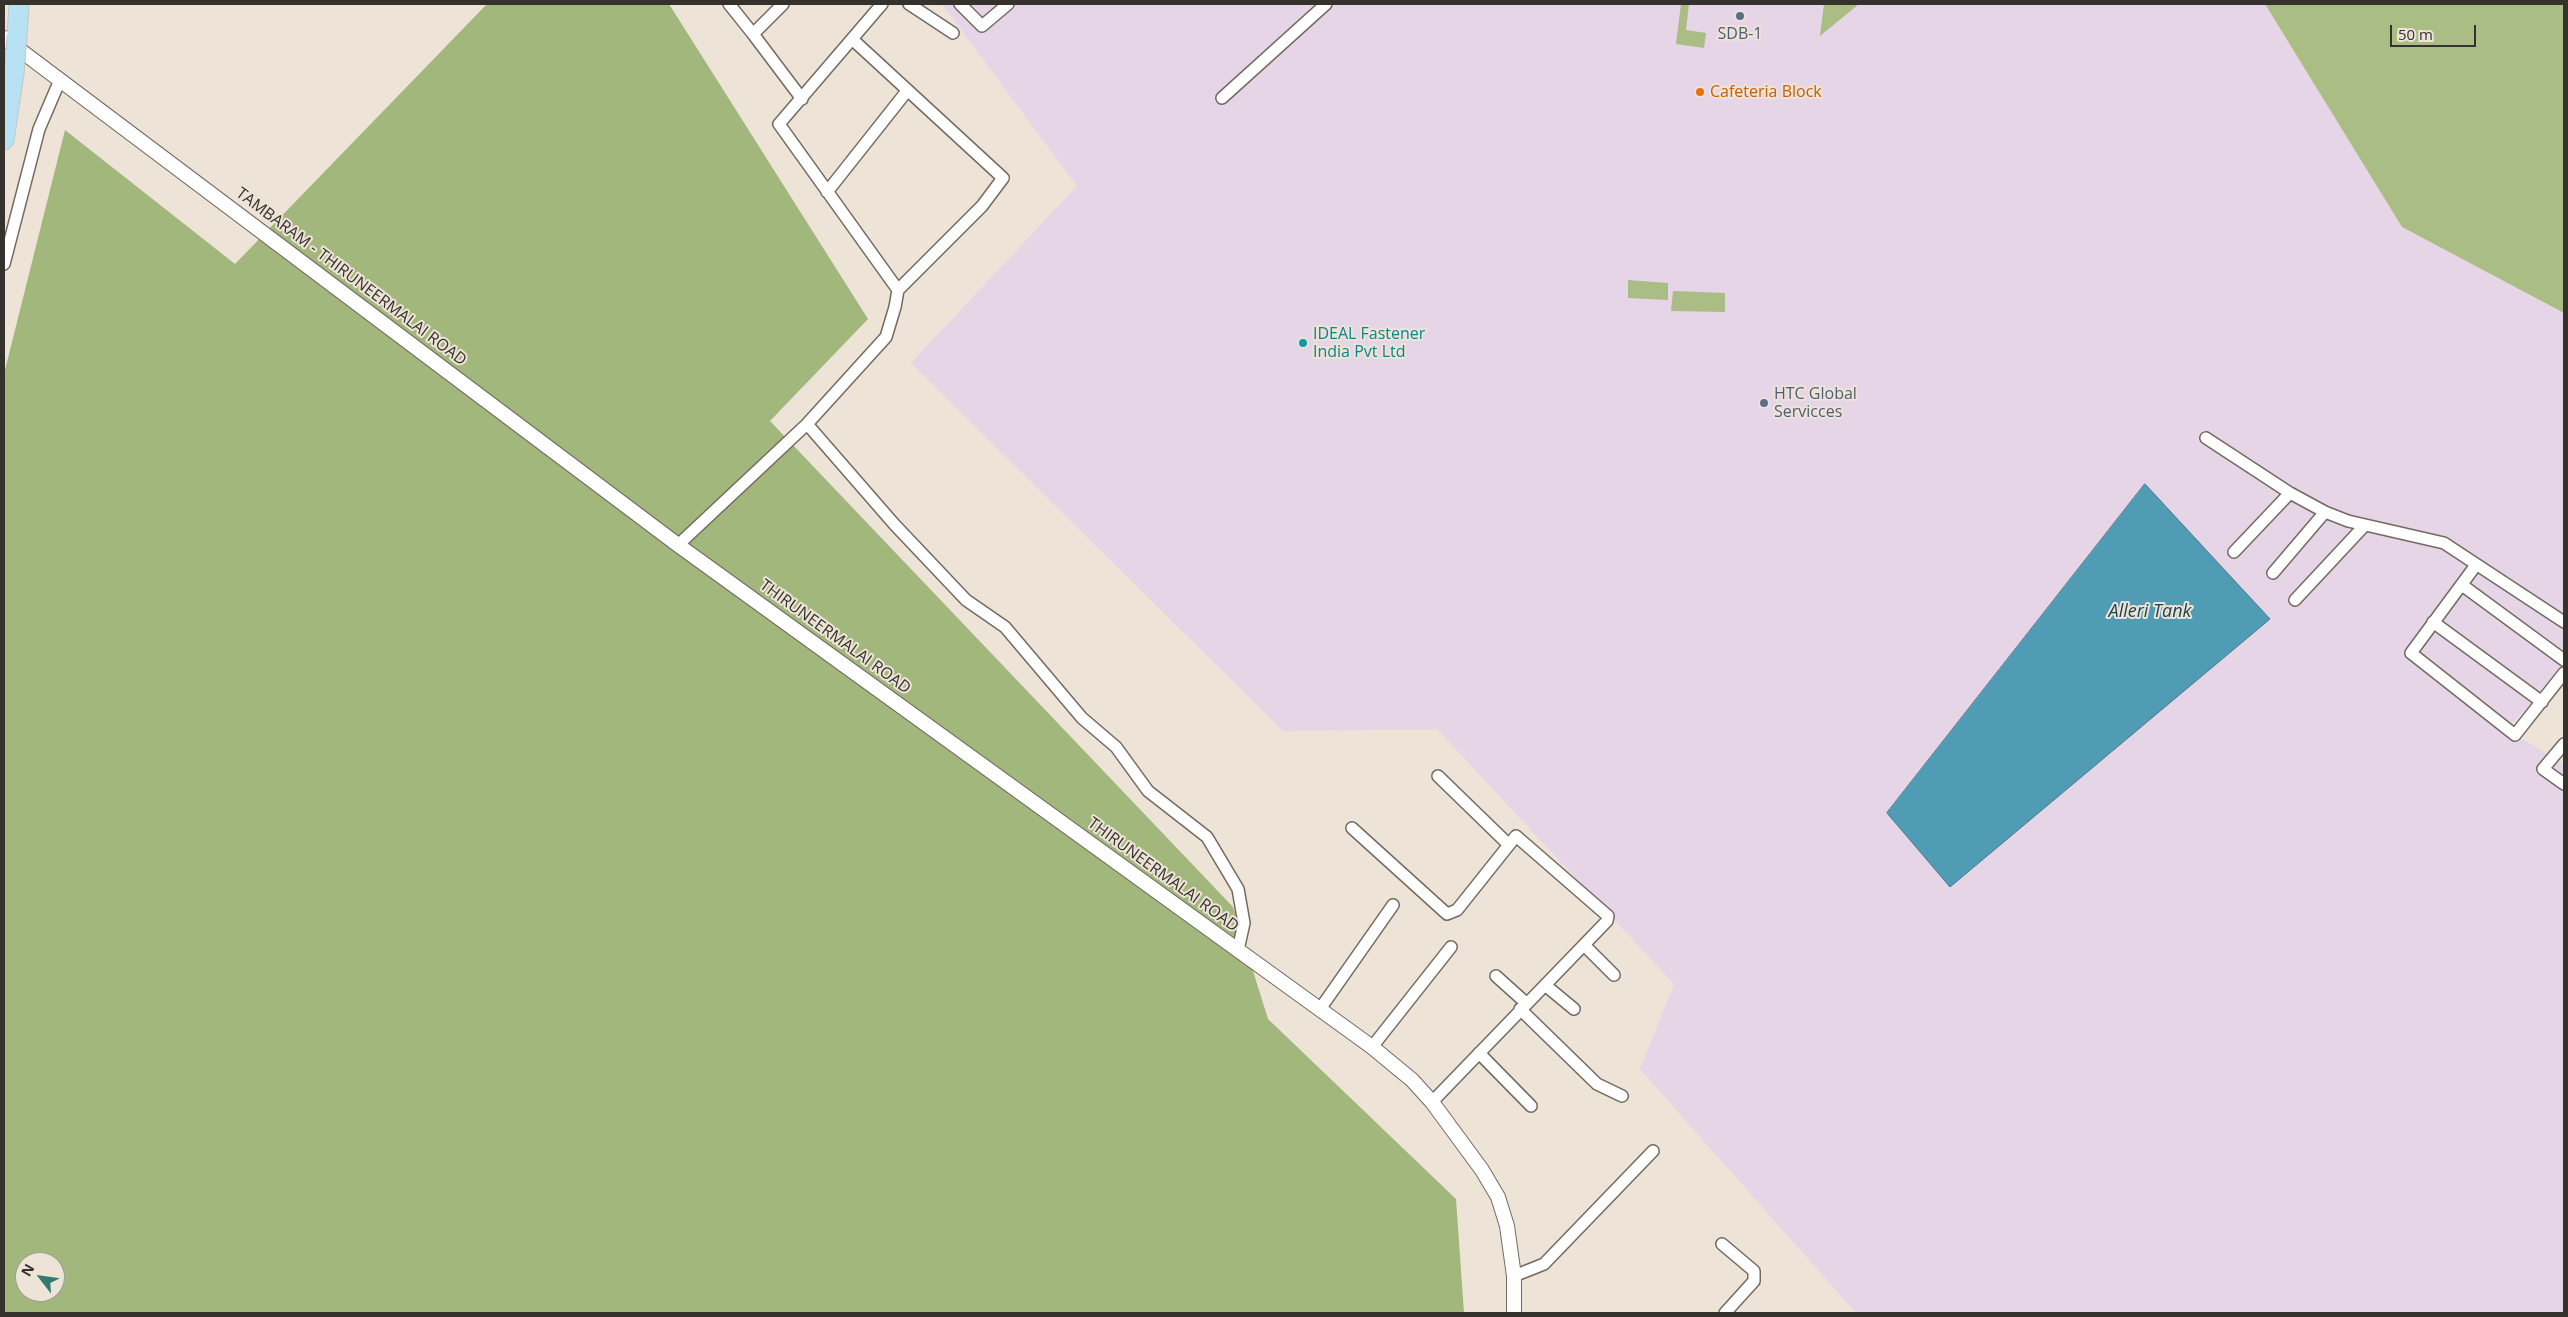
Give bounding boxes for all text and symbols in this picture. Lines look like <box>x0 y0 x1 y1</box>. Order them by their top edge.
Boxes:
marker: SDB-1 <box>1734 10 1746 22</box>
scale bar <box>2393 15 2479 47</box>
place label: SDB-1 <box>1717 24 1763 44</box>
text: 50 m <box>2398 24 2433 44</box>
place label: Cafeteria Block <box>1710 82 1822 102</box>
marker: Cafeteria Block <box>1694 86 1706 98</box>
street label: TAMBARAM - THIRUNEERMALAI ROAD <box>232 184 470 370</box>
place label: IDEAL Fastener India Pvt Ltd <box>1313 324 1425 362</box>
marker: IDEAL Fastener India Pvt Ltd <box>1297 337 1309 349</box>
place label: HTC Global Servicces <box>1774 384 1857 422</box>
marker: HTC Global Servicces <box>1758 397 1770 409</box>
street label: THIRUNEERMALAI ROAD <box>756 576 914 698</box>
water label: Alleri Tank <box>2109 601 2191 623</box>
street label: THIRUNEERMALAI ROAD <box>1084 814 1242 936</box>
north arrow <box>15 1252 65 1302</box>
text: N <box>16 1260 39 1279</box>

